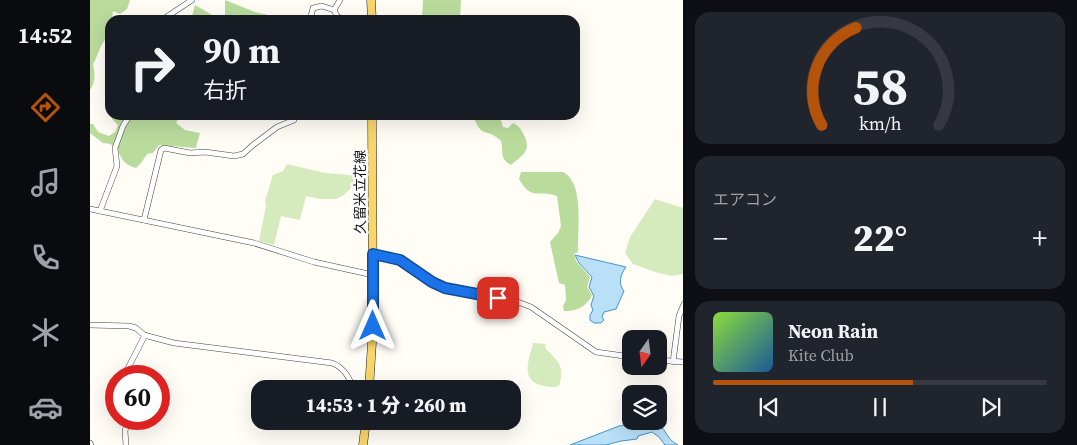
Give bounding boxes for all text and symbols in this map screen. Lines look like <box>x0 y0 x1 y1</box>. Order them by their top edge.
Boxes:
text: 14:52 <box>18 20 72 50</box>
text: 90 m <box>203 27 280 75</box>
icon: right <box>120 35 185 100</box>
text: 58 <box>852 50 908 121</box>
text: 右折 <box>203 75 247 105</box>
icon: directions <box>28 90 63 125</box>
text: km/h <box>859 111 902 136</box>
street label: 久留米立花線 <box>350 150 370 234</box>
icon: music <box>28 165 63 200</box>
text: エアコン <box>713 188 777 210</box>
text: 22° <box>853 212 907 264</box>
text: − <box>713 219 728 257</box>
text: + <box>1032 219 1047 257</box>
icon: phone <box>28 240 63 275</box>
pin <box>477 277 519 319</box>
icon: arrive <box>484 284 512 312</box>
position arrow <box>346 299 398 351</box>
icon: climate <box>28 315 63 350</box>
text: Neon Rain <box>788 318 878 344</box>
north arrow <box>622 330 668 375</box>
map controls <box>622 330 667 430</box>
text: Kite Club <box>788 344 854 366</box>
speed limit sign: 60 <box>105 365 170 430</box>
button: layers <box>622 385 667 430</box>
icon: car <box>28 390 63 425</box>
text: 14:53 · 1 分 · 260 m <box>305 392 467 418</box>
icon: previous <box>755 393 783 421</box>
icon: pause <box>866 393 894 421</box>
icon: next <box>977 393 1005 421</box>

